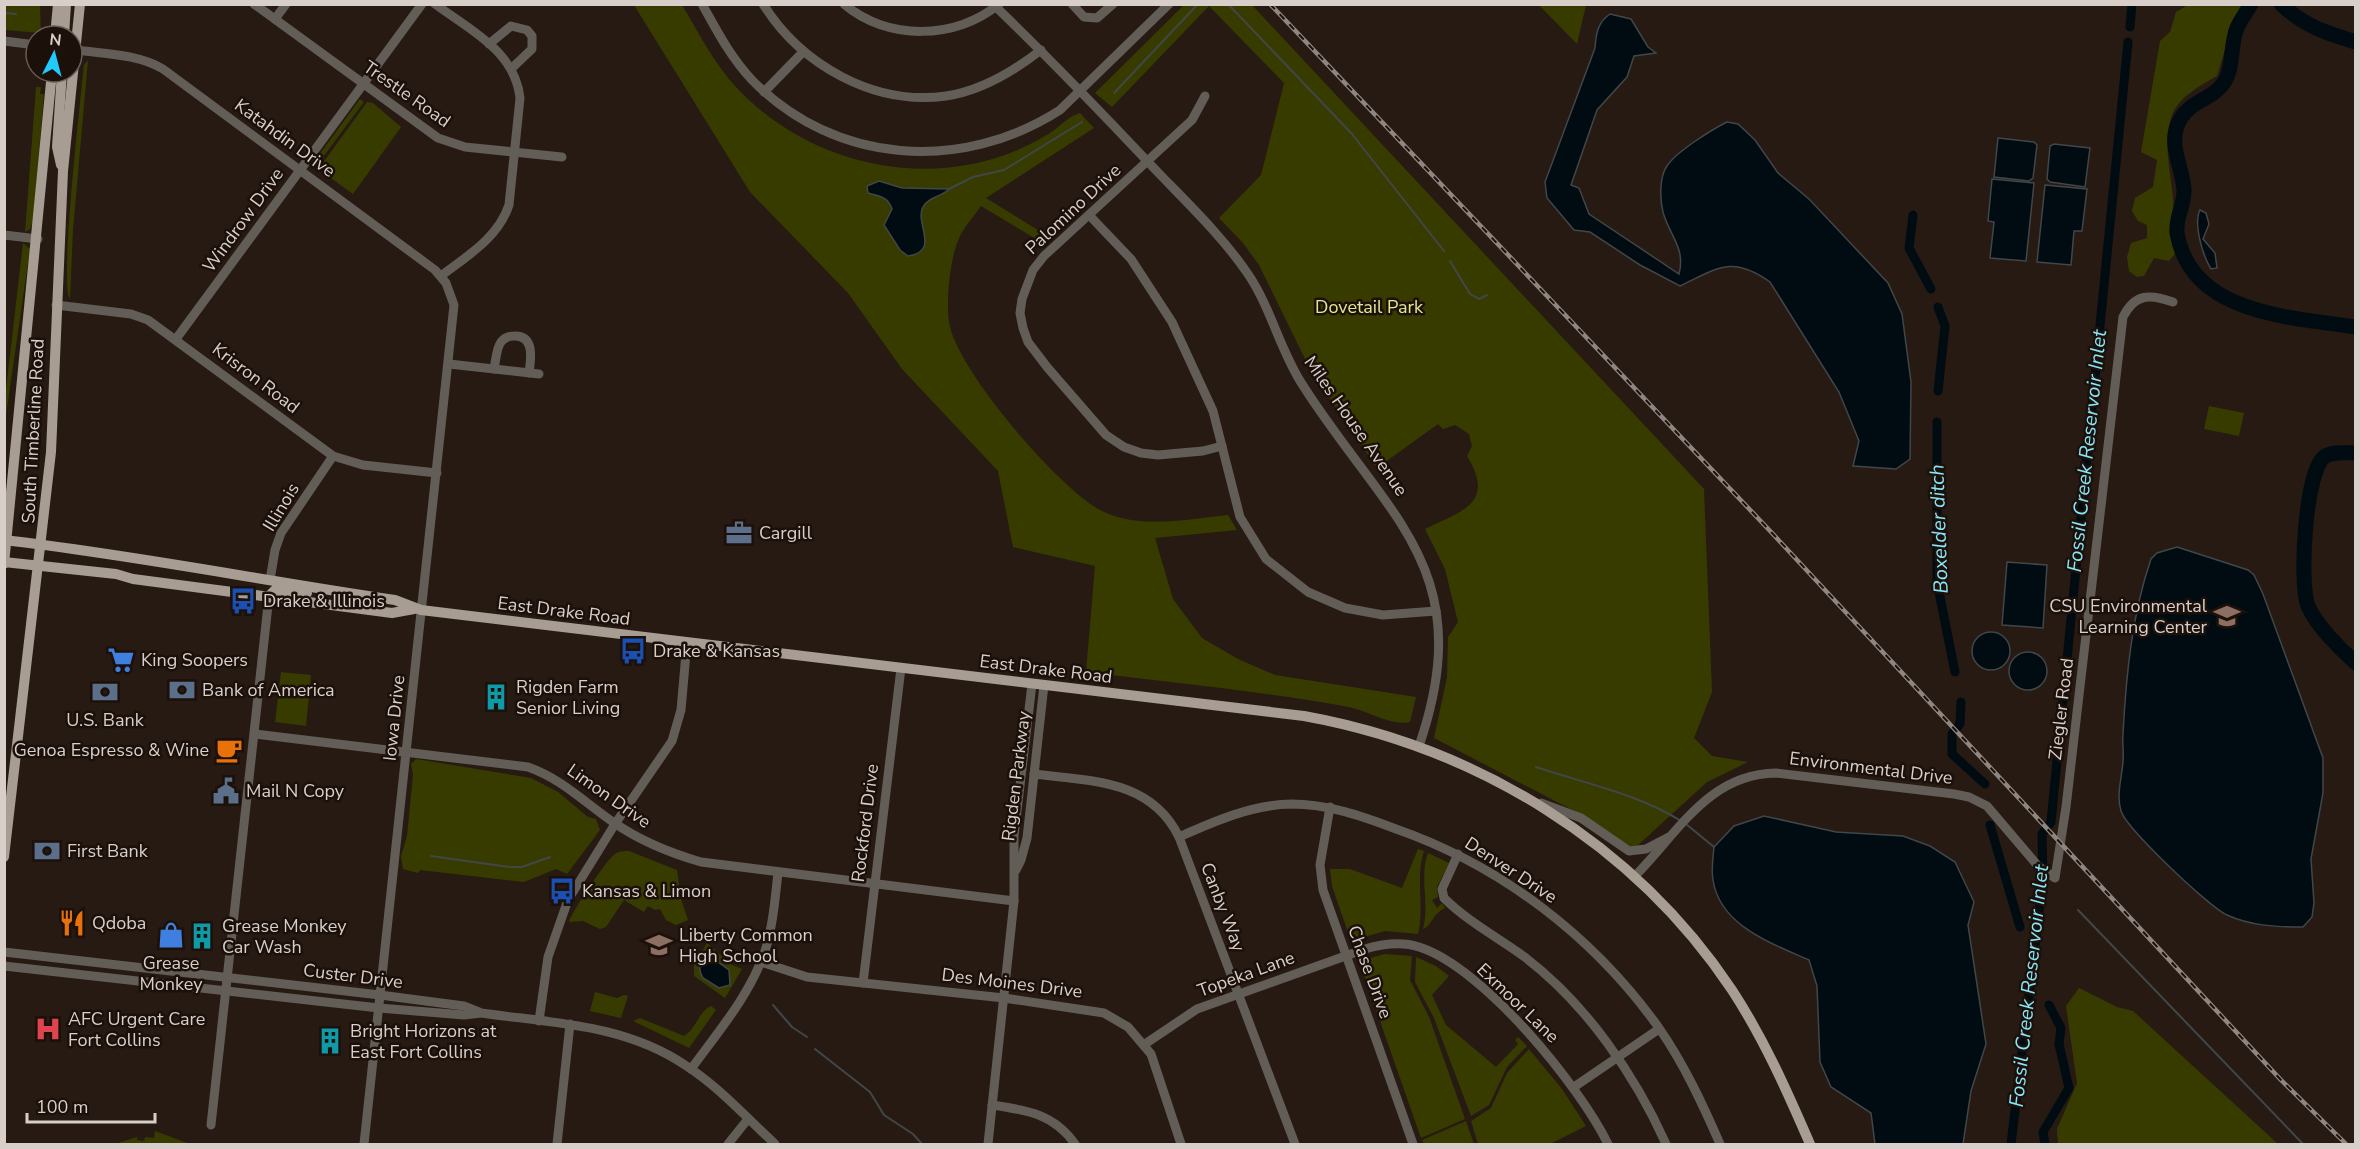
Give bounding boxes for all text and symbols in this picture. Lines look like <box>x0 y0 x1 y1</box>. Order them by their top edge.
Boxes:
north arrow <box>24 24 84 84</box>
text: N <box>48 29 63 52</box>
street label: Trestle Road <box>359 55 455 133</box>
street label: Katahdin Drive <box>230 93 340 183</box>
street label: Palomino Drive <box>1020 158 1126 260</box>
street label: Windrow Drive <box>197 163 289 277</box>
park label: Dovetail Park <box>1315 295 1424 319</box>
water label: Fossil Creek Reservoir Inlet <box>2061 327 2113 574</box>
street label: Krisron Road <box>207 337 305 419</box>
street label: South Timberline Road <box>16 338 50 524</box>
street label: Miles House Avenue <box>1299 351 1413 501</box>
water label: Boxelder ditch <box>1923 464 1955 594</box>
street label: Illinois <box>257 478 305 536</box>
office icon: Cargill <box>724 518 754 548</box>
place label: Cargill <box>759 521 813 545</box>
bus stop icon: Drake & Illinois <box>228 586 258 616</box>
place label: Drake & Illinois <box>263 589 385 613</box>
street label: East Drake Road <box>496 591 632 631</box>
place label: CSU Environmental Learning Center <box>2049 594 2208 639</box>
school or university icon: CSU Environmental Learning Center <box>2212 601 2242 631</box>
bus stop icon: Drake & Kansas <box>618 636 648 666</box>
place label: Drake & Kansas <box>653 639 780 663</box>
supermarket icon: King Soopers <box>106 645 136 675</box>
place label: King Soopers <box>141 648 248 672</box>
street label: East Drake Road <box>978 649 1114 689</box>
street label: Ziegler Road <box>2043 657 2079 761</box>
street label: Iowa Drive <box>378 674 410 762</box>
bank icon: Bank of America <box>167 675 197 705</box>
place label: Rigden Farm Senior Living <box>516 675 620 720</box>
bank icon: U.S. Bank <box>90 677 120 707</box>
place label: Bank of America <box>202 678 335 702</box>
building icon: Rigden Farm Senior Living <box>481 682 511 712</box>
place label: U.S. Bank <box>66 708 145 732</box>
street label: Rigden Parkway <box>996 709 1036 842</box>
cafe icon: Genoa Espresso & Wine <box>214 735 244 765</box>
place label: Genoa Espresso & Wine <box>14 738 209 762</box>
street label: Environmental Drive <box>1788 746 1954 790</box>
street label: Limon Drive <box>562 758 656 834</box>
street label: Rockford Drive <box>846 762 884 884</box>
public building icon: Mail N Copy <box>211 776 241 806</box>
place label: Mail N Copy <box>246 779 345 803</box>
street label: Denver Drive <box>1460 831 1562 909</box>
bank icon: First Bank <box>32 836 62 866</box>
place label: First Bank <box>67 839 149 863</box>
street label: Canby Way <box>1195 859 1251 956</box>
water label: Fossil Creek Reservoir Inlet <box>2003 862 2055 1109</box>
bus stop icon: Kansas & Limon <box>547 876 577 906</box>
place label: Kansas & Limon <box>582 879 711 903</box>
restaurant icon: Qdoba <box>57 908 87 938</box>
place label: Qdoba <box>92 911 146 935</box>
place label: Grease Monkey Car Wash <box>222 914 347 959</box>
shop icon: Grease Monkey <box>156 920 186 950</box>
building icon: Grease Monkey Car Wash <box>187 921 217 951</box>
street label: Chase Drive <box>1342 922 1398 1022</box>
place label: Liberty Common High School <box>679 923 813 968</box>
school or university icon: Liberty Common High School <box>644 930 674 960</box>
street label: Topeka Lane <box>1194 945 1298 1003</box>
place label: Grease Monkey <box>139 951 203 996</box>
street label: Custer Drive <box>302 958 404 994</box>
street label: Exmoor Lane <box>1472 958 1564 1048</box>
street label: Des Moines Drive <box>940 962 1084 1004</box>
place label: AFC Urgent Care Fort Collins <box>68 1007 205 1052</box>
hospital icon: AFC Urgent Care Fort Collins <box>33 1014 63 1044</box>
place label: Bright Horizons at East Fort Collins <box>350 1019 497 1064</box>
building icon: Bright Horizons at East Fort Collins <box>315 1026 345 1056</box>
scale bar <box>27 1086 154 1124</box>
text: 100 m <box>36 1095 88 1119</box>

